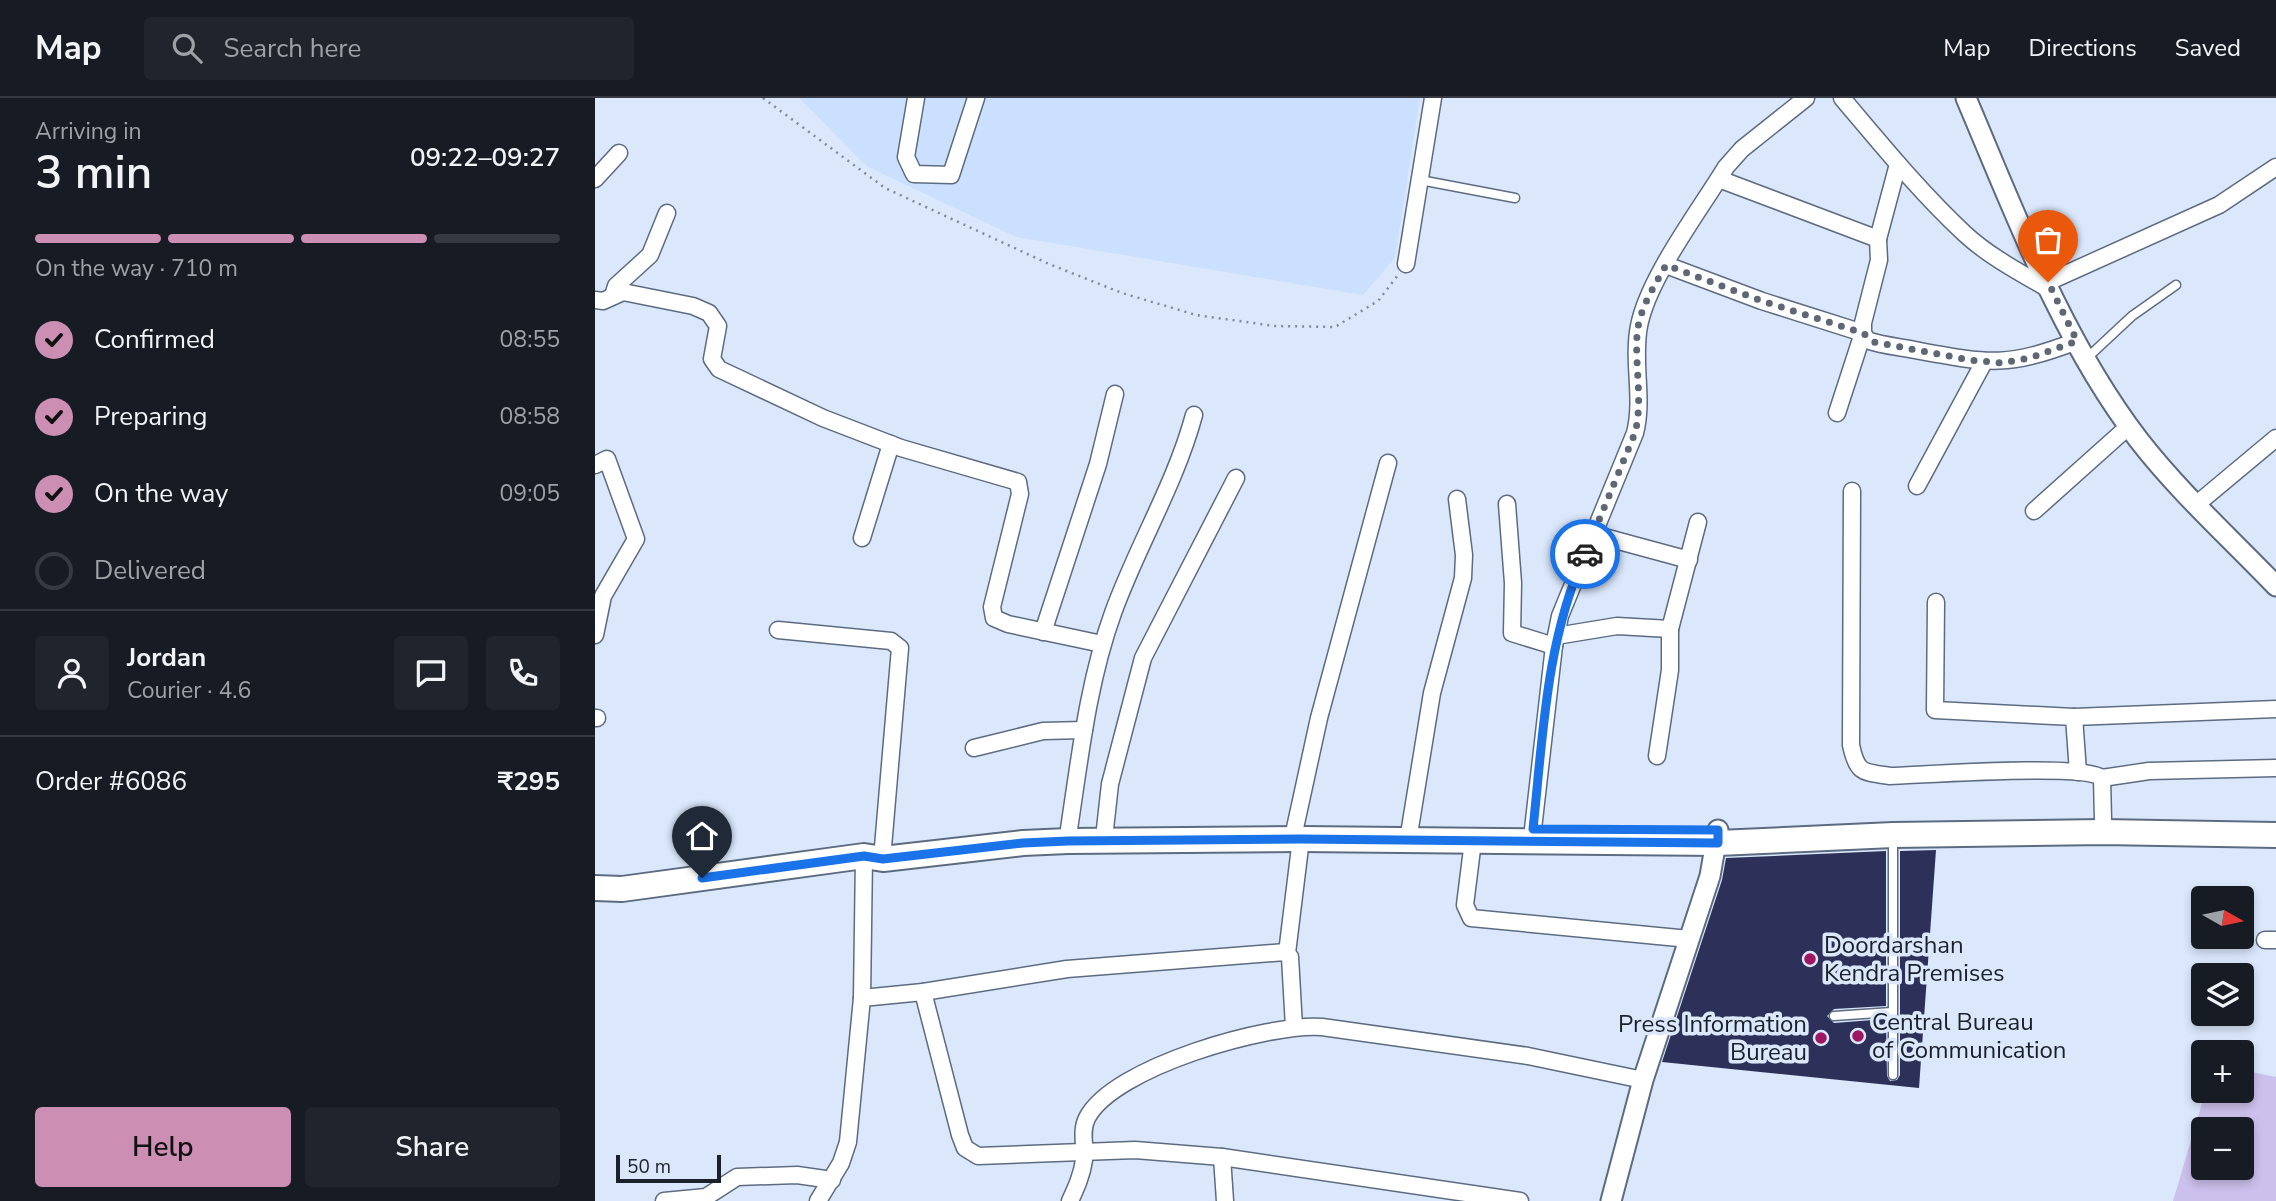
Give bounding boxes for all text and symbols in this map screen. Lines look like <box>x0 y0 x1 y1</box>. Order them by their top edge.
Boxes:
search box <box>144 17 634 80</box>
text: Map <box>35 26 102 71</box>
icon: search <box>168 29 206 67</box>
text: Search here <box>224 31 361 66</box>
text: Map <box>1943 32 1990 64</box>
text: Directions <box>2028 32 2137 64</box>
text: Saved <box>2175 32 2241 64</box>
text: Arriving in <box>35 116 142 147</box>
text: 09:22–09:27 <box>410 140 560 175</box>
text: 3 min <box>35 141 152 204</box>
pin <box>2018 210 2078 282</box>
icon: bag <box>2029 221 2067 259</box>
text: On the way · 710 m <box>35 253 238 284</box>
icon: check <box>35 321 73 359</box>
text: Confirmed <box>94 322 215 357</box>
text: 08:55 <box>500 324 560 355</box>
icon: check <box>35 398 73 436</box>
text: Preparing <box>94 399 207 434</box>
text: 08:58 <box>500 401 560 432</box>
icon: check <box>35 475 73 513</box>
text: On the way <box>94 476 228 511</box>
text: 09:05 <box>500 478 560 509</box>
courier <box>1550 519 1620 589</box>
icon: car <box>1566 535 1604 573</box>
text: Delivered <box>94 553 206 588</box>
button: person <box>35 636 109 710</box>
button: chat <box>394 636 468 710</box>
button: phone <box>486 636 560 710</box>
text: Jordan <box>127 640 206 675</box>
text: Courier · 4.6 <box>127 675 251 706</box>
text: Order #6086 <box>35 764 187 799</box>
text: ₹295 <box>498 764 560 799</box>
pin <box>672 806 732 878</box>
icon: home <box>683 817 721 855</box>
north arrow <box>2191 886 2254 948</box>
map controls <box>2191 886 2254 1180</box>
place label: Doordarshan Kendra Premises <box>1824 929 2005 989</box>
marker: Doordarshan Kendra Premises <box>1802 951 1818 967</box>
button: layers <box>2191 963 2254 1026</box>
place label: Central Bureau of Communication <box>1872 1006 2066 1066</box>
place label: Press Information Bureau <box>1618 1008 1807 1068</box>
marker: Central Bureau of Communication <box>1850 1028 1866 1044</box>
marker: Press Information Bureau <box>1813 1030 1829 1046</box>
button: + <box>2191 1040 2254 1103</box>
button: Help <box>35 1107 291 1187</box>
button: Share <box>305 1107 560 1187</box>
button: − <box>2191 1117 2254 1180</box>
scale bar <box>616 1152 721 1184</box>
text: 50 m <box>627 1154 671 1180</box>

